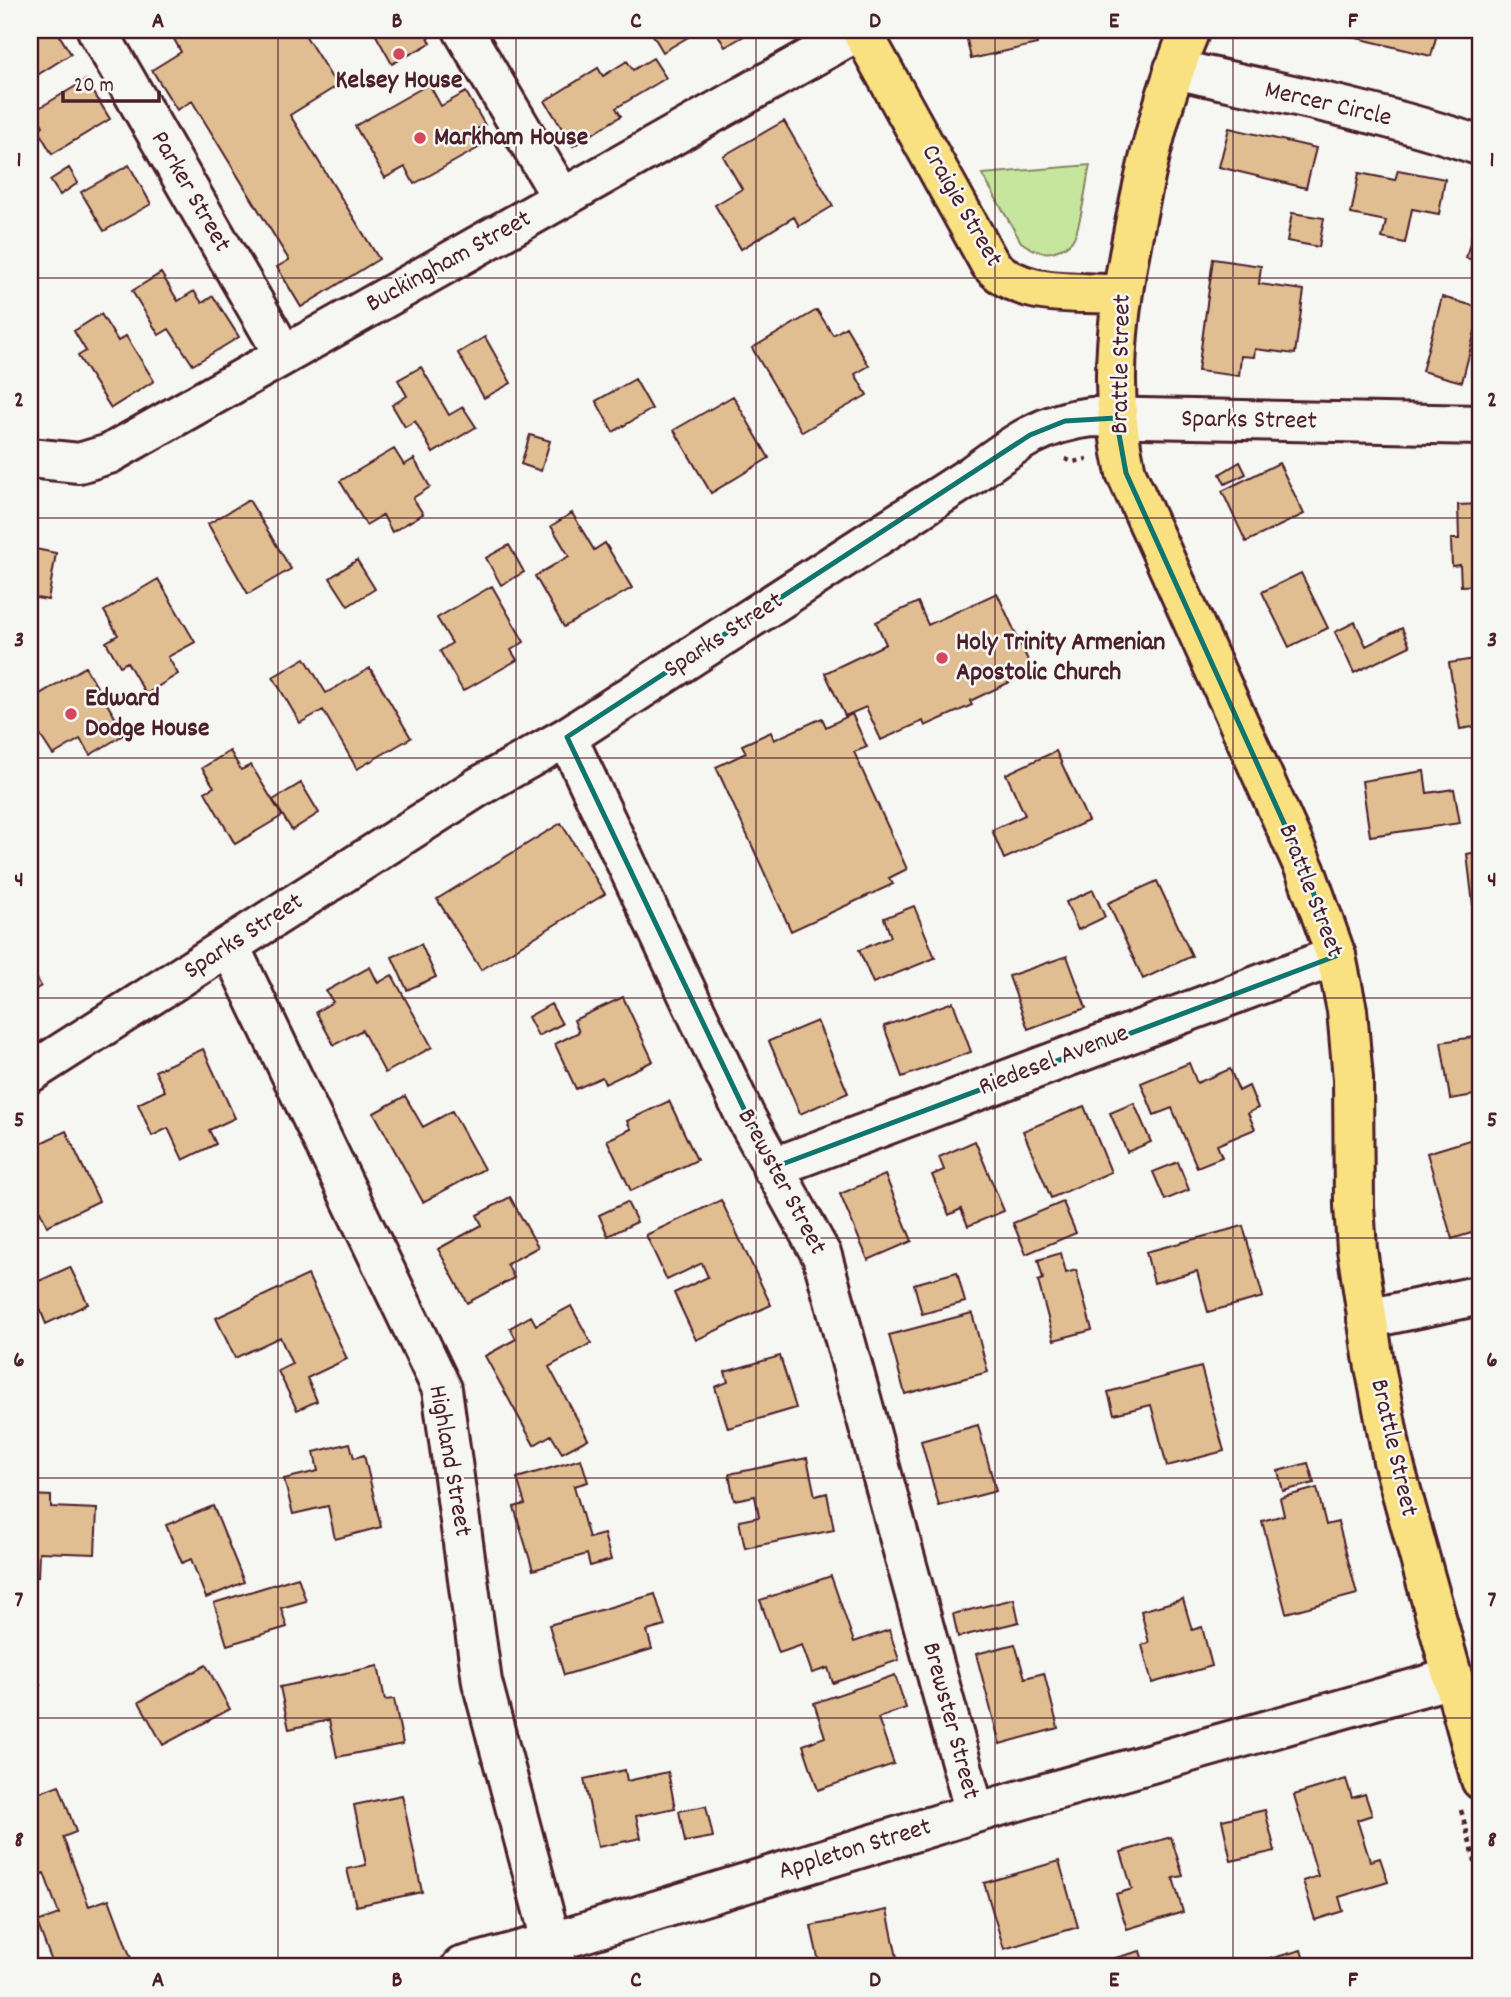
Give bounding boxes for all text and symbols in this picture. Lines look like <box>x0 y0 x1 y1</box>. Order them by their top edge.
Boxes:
text: A <box>152 6 164 39</box>
text: B <box>392 6 403 39</box>
text: C <box>630 6 642 39</box>
text: D <box>869 6 881 39</box>
text: E <box>1109 6 1120 39</box>
text: F <box>1348 6 1359 39</box>
marker: Kelsey House <box>391 46 407 62</box>
scale bar <box>63 60 159 104</box>
place label: Kelsey House <box>336 63 462 100</box>
text: 20 m <box>74 72 114 102</box>
street label: Mercer Circle <box>1261 72 1395 138</box>
place label: Markham House <box>434 120 588 157</box>
street label: Parker Street <box>140 124 240 260</box>
marker: Markham House <box>412 130 428 146</box>
street label: Craigie Street <box>911 138 1011 275</box>
text: 1 <box>16 145 22 178</box>
text: 1 <box>1489 145 1495 178</box>
street label: Buckingham Street <box>360 201 539 323</box>
street label: Brattle Street <box>1102 293 1142 434</box>
text: 2 <box>14 385 24 418</box>
text: 2 <box>1487 385 1497 418</box>
street label: Sparks Street <box>1181 401 1318 441</box>
street label: Sparks Street <box>657 583 791 689</box>
text: 3 <box>14 625 24 658</box>
place label: Holy Trinity Armenian Apostolic Church <box>956 625 1165 692</box>
text: 3 <box>1487 625 1497 658</box>
marker: Holy Trinity Armenian Apostolic Church <box>934 650 950 666</box>
place label: Edward Dodge House <box>85 681 209 748</box>
marker: Edward Dodge House <box>63 706 79 722</box>
street label: Brattle Street <box>1268 819 1353 963</box>
text: 4 <box>14 865 24 898</box>
text: 4 <box>1487 865 1497 898</box>
street label: Sparks Street <box>177 884 311 990</box>
street label: Riedesel Avenue <box>974 1015 1134 1107</box>
street label: Brewster Street <box>727 1102 835 1262</box>
text: 5 <box>14 1105 24 1138</box>
text: 5 <box>1487 1105 1497 1138</box>
text: 6 <box>13 1345 25 1378</box>
text: 6 <box>1486 1345 1498 1378</box>
street label: Brattle Street <box>1359 1376 1427 1521</box>
street label: Highland Street <box>417 1382 481 1540</box>
text: 7 <box>15 1585 24 1618</box>
text: 7 <box>1488 1585 1497 1618</box>
street label: Brewster Street <box>911 1638 989 1804</box>
street label: Appleton Street <box>774 1809 936 1891</box>
text: 8 <box>14 1825 24 1858</box>
text: 8 <box>1487 1825 1497 1858</box>
text: A <box>152 1965 164 1997</box>
text: B <box>392 1965 403 1997</box>
text: C <box>630 1965 642 1997</box>
text: D <box>869 1965 881 1997</box>
text: E <box>1109 1965 1120 1997</box>
text: F <box>1348 1965 1359 1997</box>

